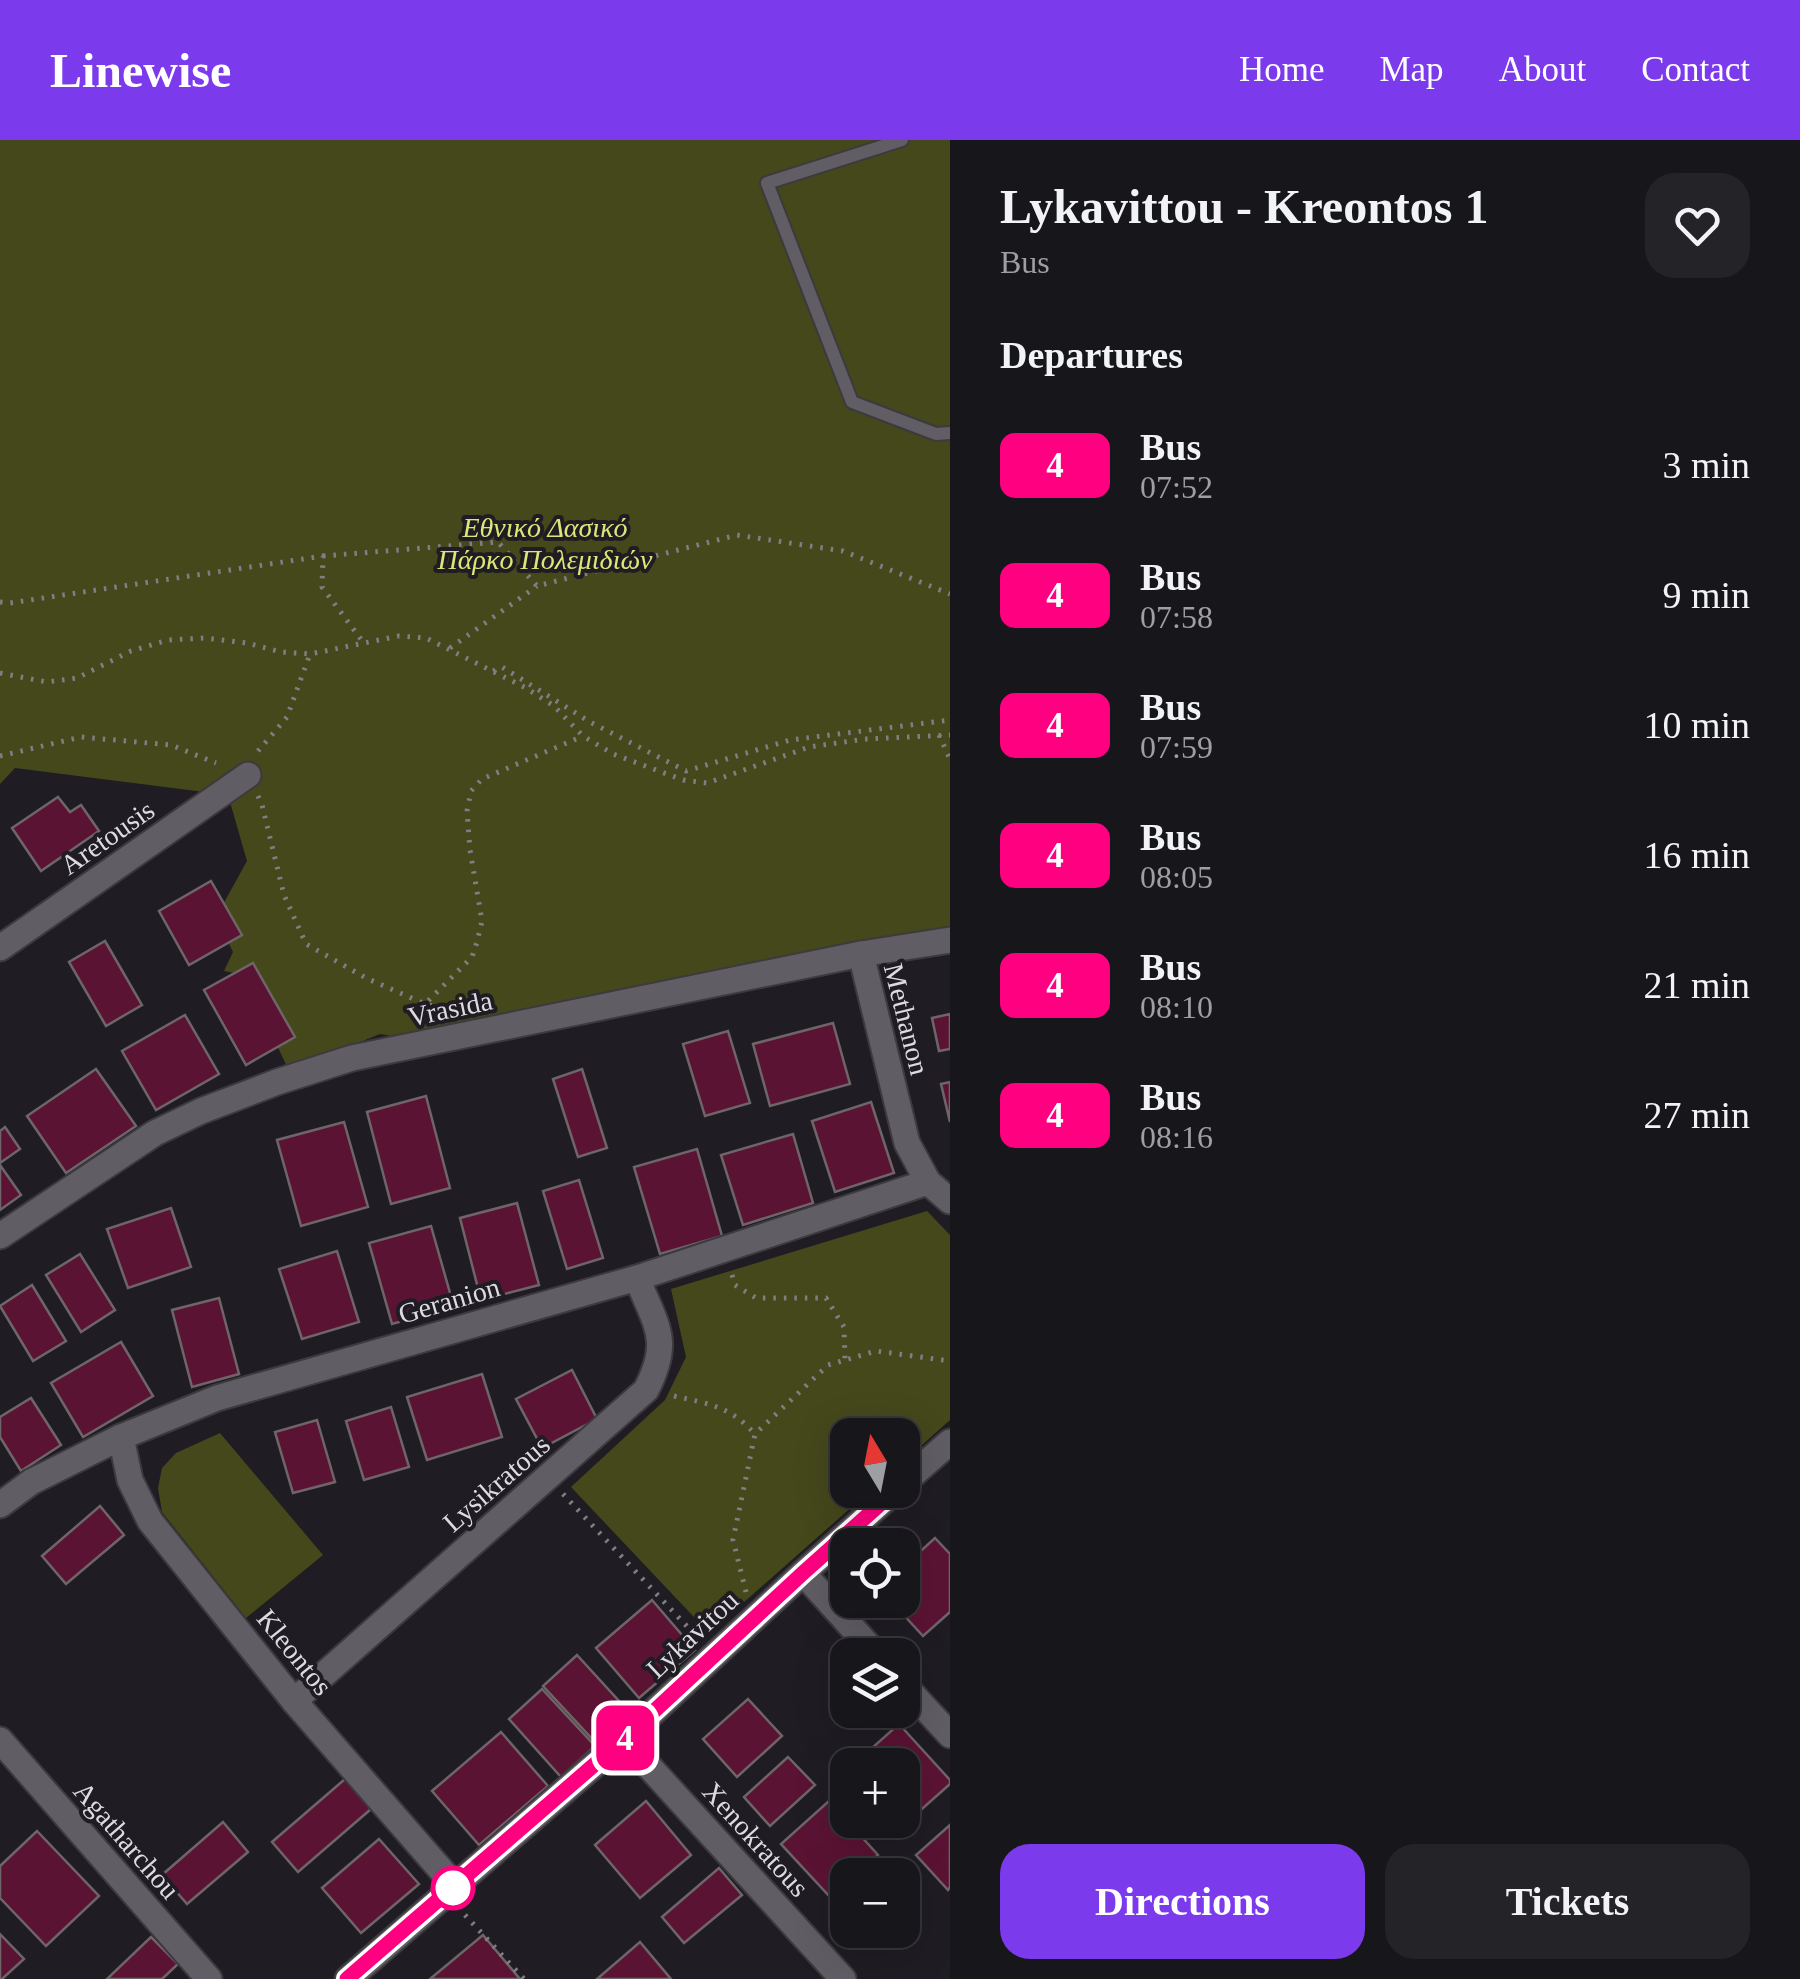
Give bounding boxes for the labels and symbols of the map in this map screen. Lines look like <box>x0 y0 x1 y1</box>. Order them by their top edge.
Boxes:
park label: Εθνικό Δασικό Πάρκο Πολεμιδιών <box>437 512 653 575</box>
street label: Aretousis <box>54 794 160 881</box>
street label: Methanon <box>878 960 935 1078</box>
street label: Vrasida <box>405 984 496 1033</box>
street label: Geranion <box>395 1271 503 1330</box>
north arrow <box>830 1418 920 1508</box>
street label: Lysikratous <box>437 1429 556 1538</box>
street label: Lykavitou <box>640 1584 744 1684</box>
street label: Kleontos <box>251 1603 338 1701</box>
line badge: 4 <box>592 1706 658 1770</box>
street label: Agatharchou <box>67 1776 186 1905</box>
street label: Xenokratous <box>696 1776 815 1903</box>
unlabelled marker <box>432 1867 474 1909</box>

